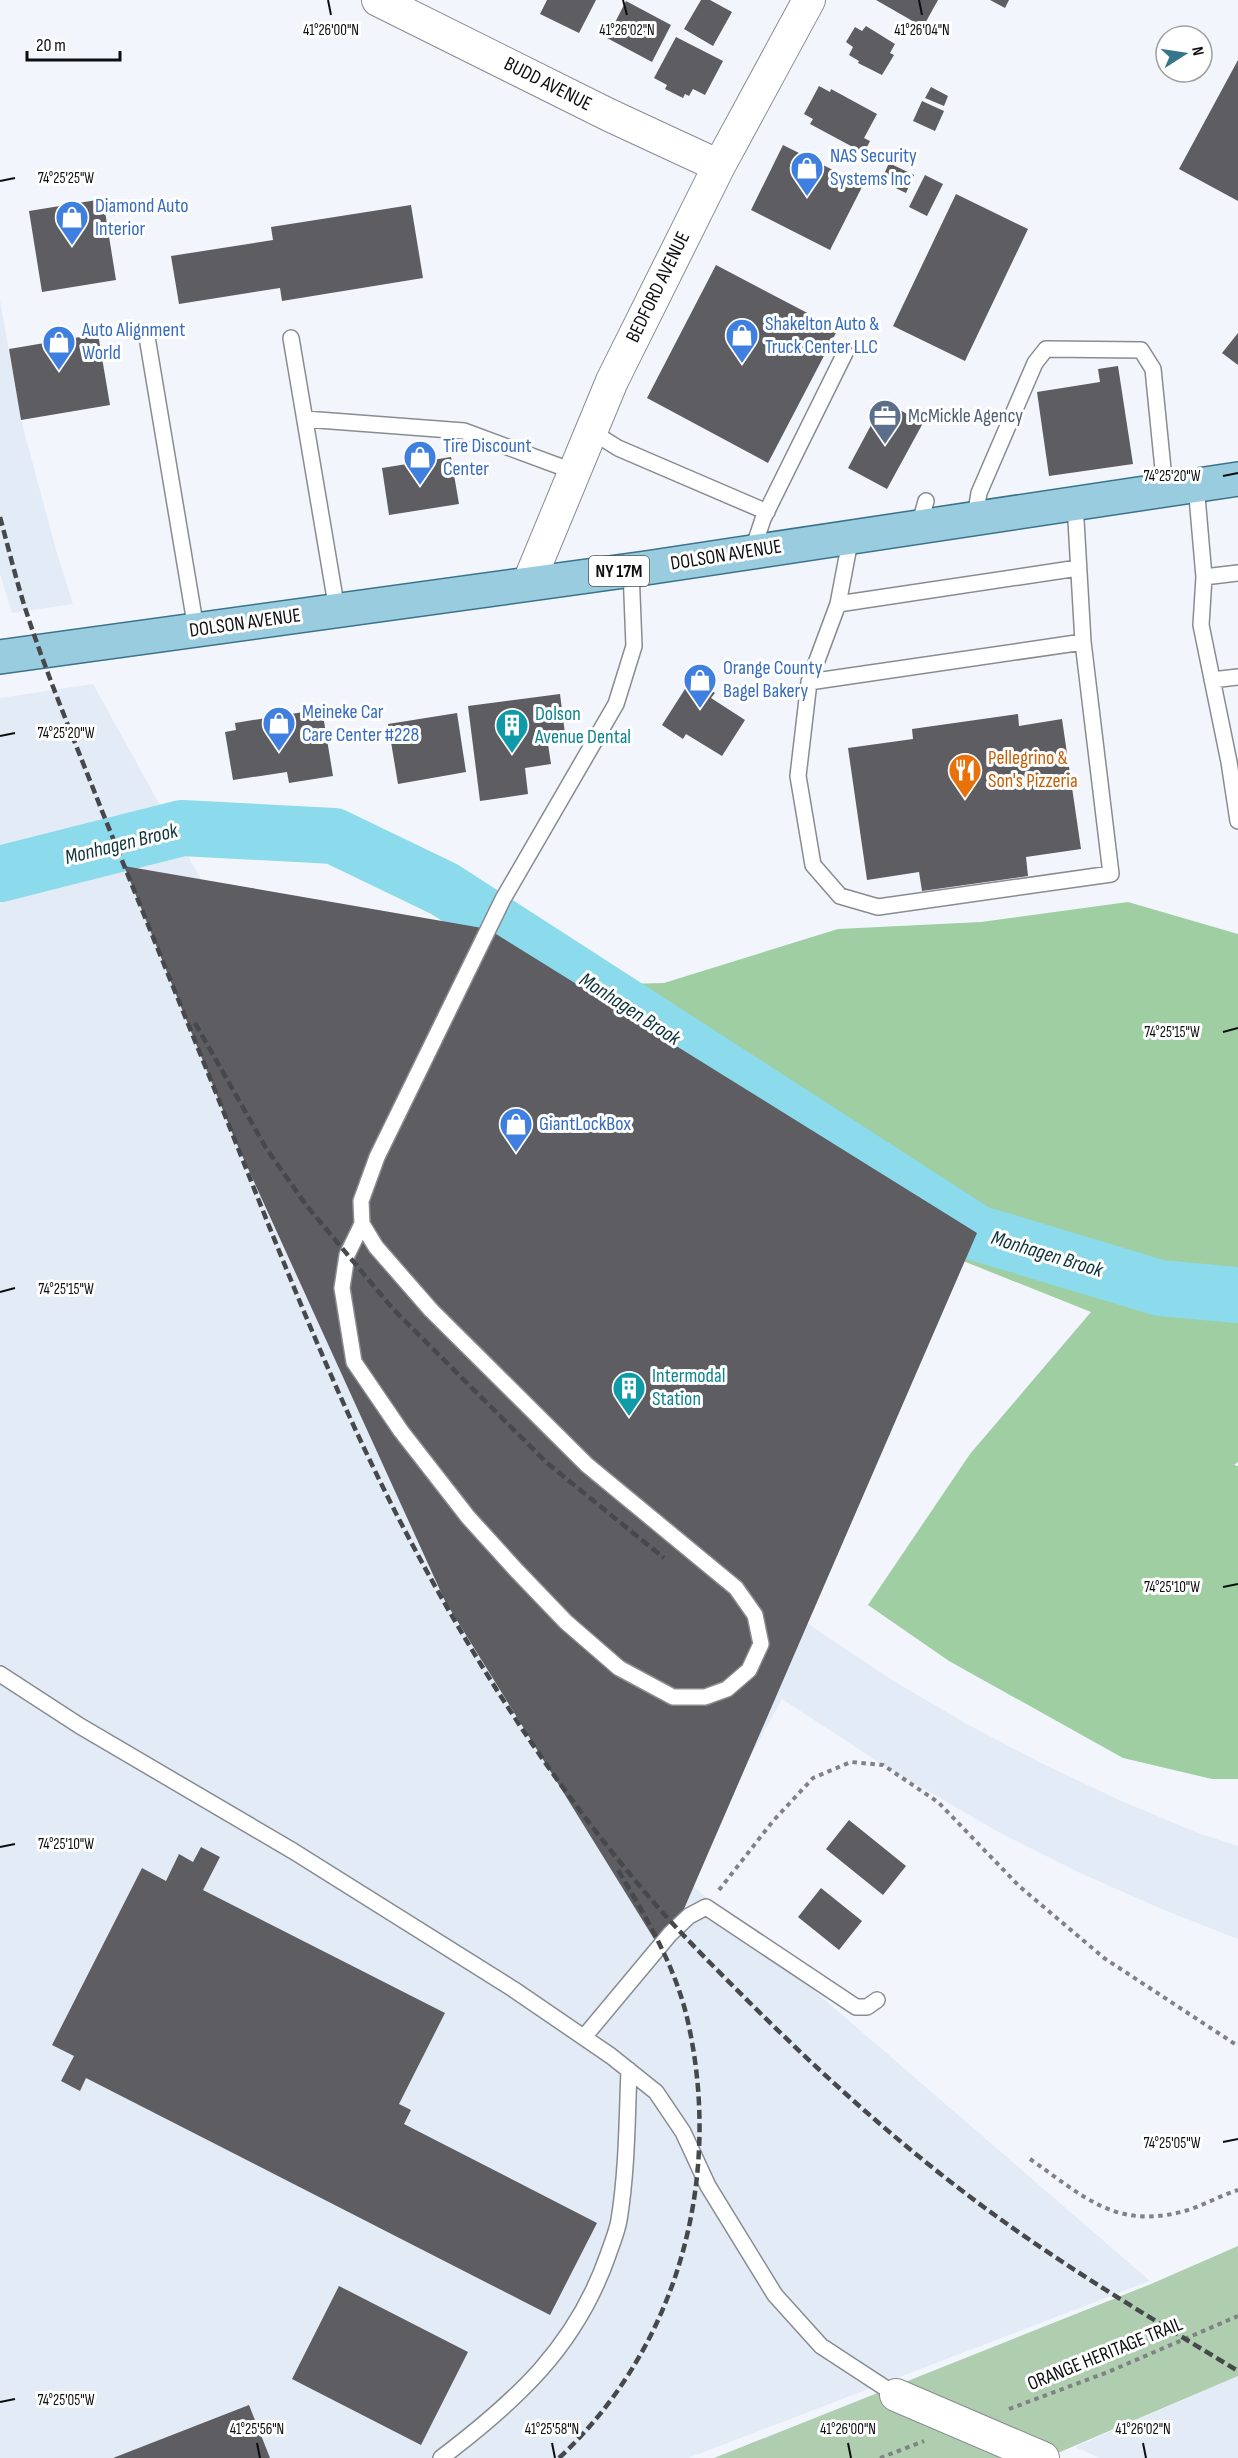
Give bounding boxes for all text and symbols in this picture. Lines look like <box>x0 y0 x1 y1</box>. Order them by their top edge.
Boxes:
text: 41°26'00"N <box>303 21 359 40</box>
text: 41°26'02"N <box>599 21 655 40</box>
text: 41°26'04"N <box>894 21 950 40</box>
scale bar <box>27 24 120 62</box>
north arrow <box>1154 24 1214 84</box>
text: 20 m <box>36 35 66 56</box>
text: N <box>1187 45 1207 57</box>
street label: BUDD AVENUE <box>500 52 596 116</box>
place label: NAS Security Systems Inc <box>830 144 917 191</box>
shop icon: NAS Security Systems Inc <box>789 150 825 197</box>
text: 74°25'25"W <box>38 169 94 188</box>
place label: Diamond Auto Interior <box>95 194 189 241</box>
shop icon: Diamond Auto Interior <box>54 199 90 246</box>
street label: BEDFORD AVENUE <box>621 228 695 346</box>
place label: Shakelton Auto & Truck Center LLC <box>765 312 879 359</box>
shop icon: Shakelton Auto & Truck Center LLC <box>724 317 760 364</box>
place label: Auto Alignment World <box>81 318 185 365</box>
shop icon: Auto Alignment World <box>41 324 77 371</box>
office icon: McMickle Agency <box>867 398 903 445</box>
place label: McMickle Agency <box>908 404 1023 428</box>
place label: Tire Discount Center <box>443 434 532 481</box>
shop icon: Tire Discount Center <box>402 439 438 486</box>
text: 74°25'20"W <box>1144 467 1201 486</box>
street label: DOLSON AVENUE <box>669 534 783 576</box>
road number: NY 17M <box>589 556 649 586</box>
street label: DOLSON AVENUE <box>188 603 302 643</box>
place label: Orange County Bagel Bakery <box>723 656 823 703</box>
shop icon: Orange County Bagel Bakery <box>682 662 718 709</box>
place label: Meineke Car Care Center #228 <box>302 700 419 747</box>
place label: Dolson Avenue Dental <box>534 702 631 749</box>
shop icon: Meineke Car Care Center #228 <box>261 705 297 752</box>
building icon: Dolson Avenue Dental <box>494 707 530 754</box>
text: 74°25'20"W <box>38 724 95 743</box>
place label: Pellegrino & Son's Pizzeria <box>988 746 1078 793</box>
restaurant icon: Pellegrino & Son's Pizzeria <box>947 752 983 799</box>
water label: Monhagen Brook <box>62 818 181 870</box>
water label: Monhagen Brook <box>575 967 686 1052</box>
text: 74°25'15"W <box>1144 1023 1200 1042</box>
shop icon: GiantLockBox <box>498 1106 534 1153</box>
place label: GiantLockBox <box>539 1112 631 1136</box>
water label: Monhagen Brook <box>988 1225 1107 1283</box>
text: 74°25'15"W <box>38 1280 94 1299</box>
place label: Intermodal Station <box>652 1364 725 1411</box>
building icon: Intermodal Station <box>611 1370 647 1417</box>
text: 74°25'10"W <box>1144 1578 1200 1597</box>
text: 74°25'10"W <box>38 1835 94 1854</box>
text: 74°25'05"W <box>1144 2134 1201 2153</box>
street label: ORANGE HERITAGE TRAIL <box>1024 2312 1187 2396</box>
text: 74°25'05"W <box>38 2391 95 2410</box>
text: 41°25'56"N <box>230 2420 284 2439</box>
text: 41°25'58"N <box>525 2420 579 2439</box>
text: 41°26'00"N <box>820 2420 876 2439</box>
text: 41°26'02"N <box>1115 2420 1171 2439</box>

